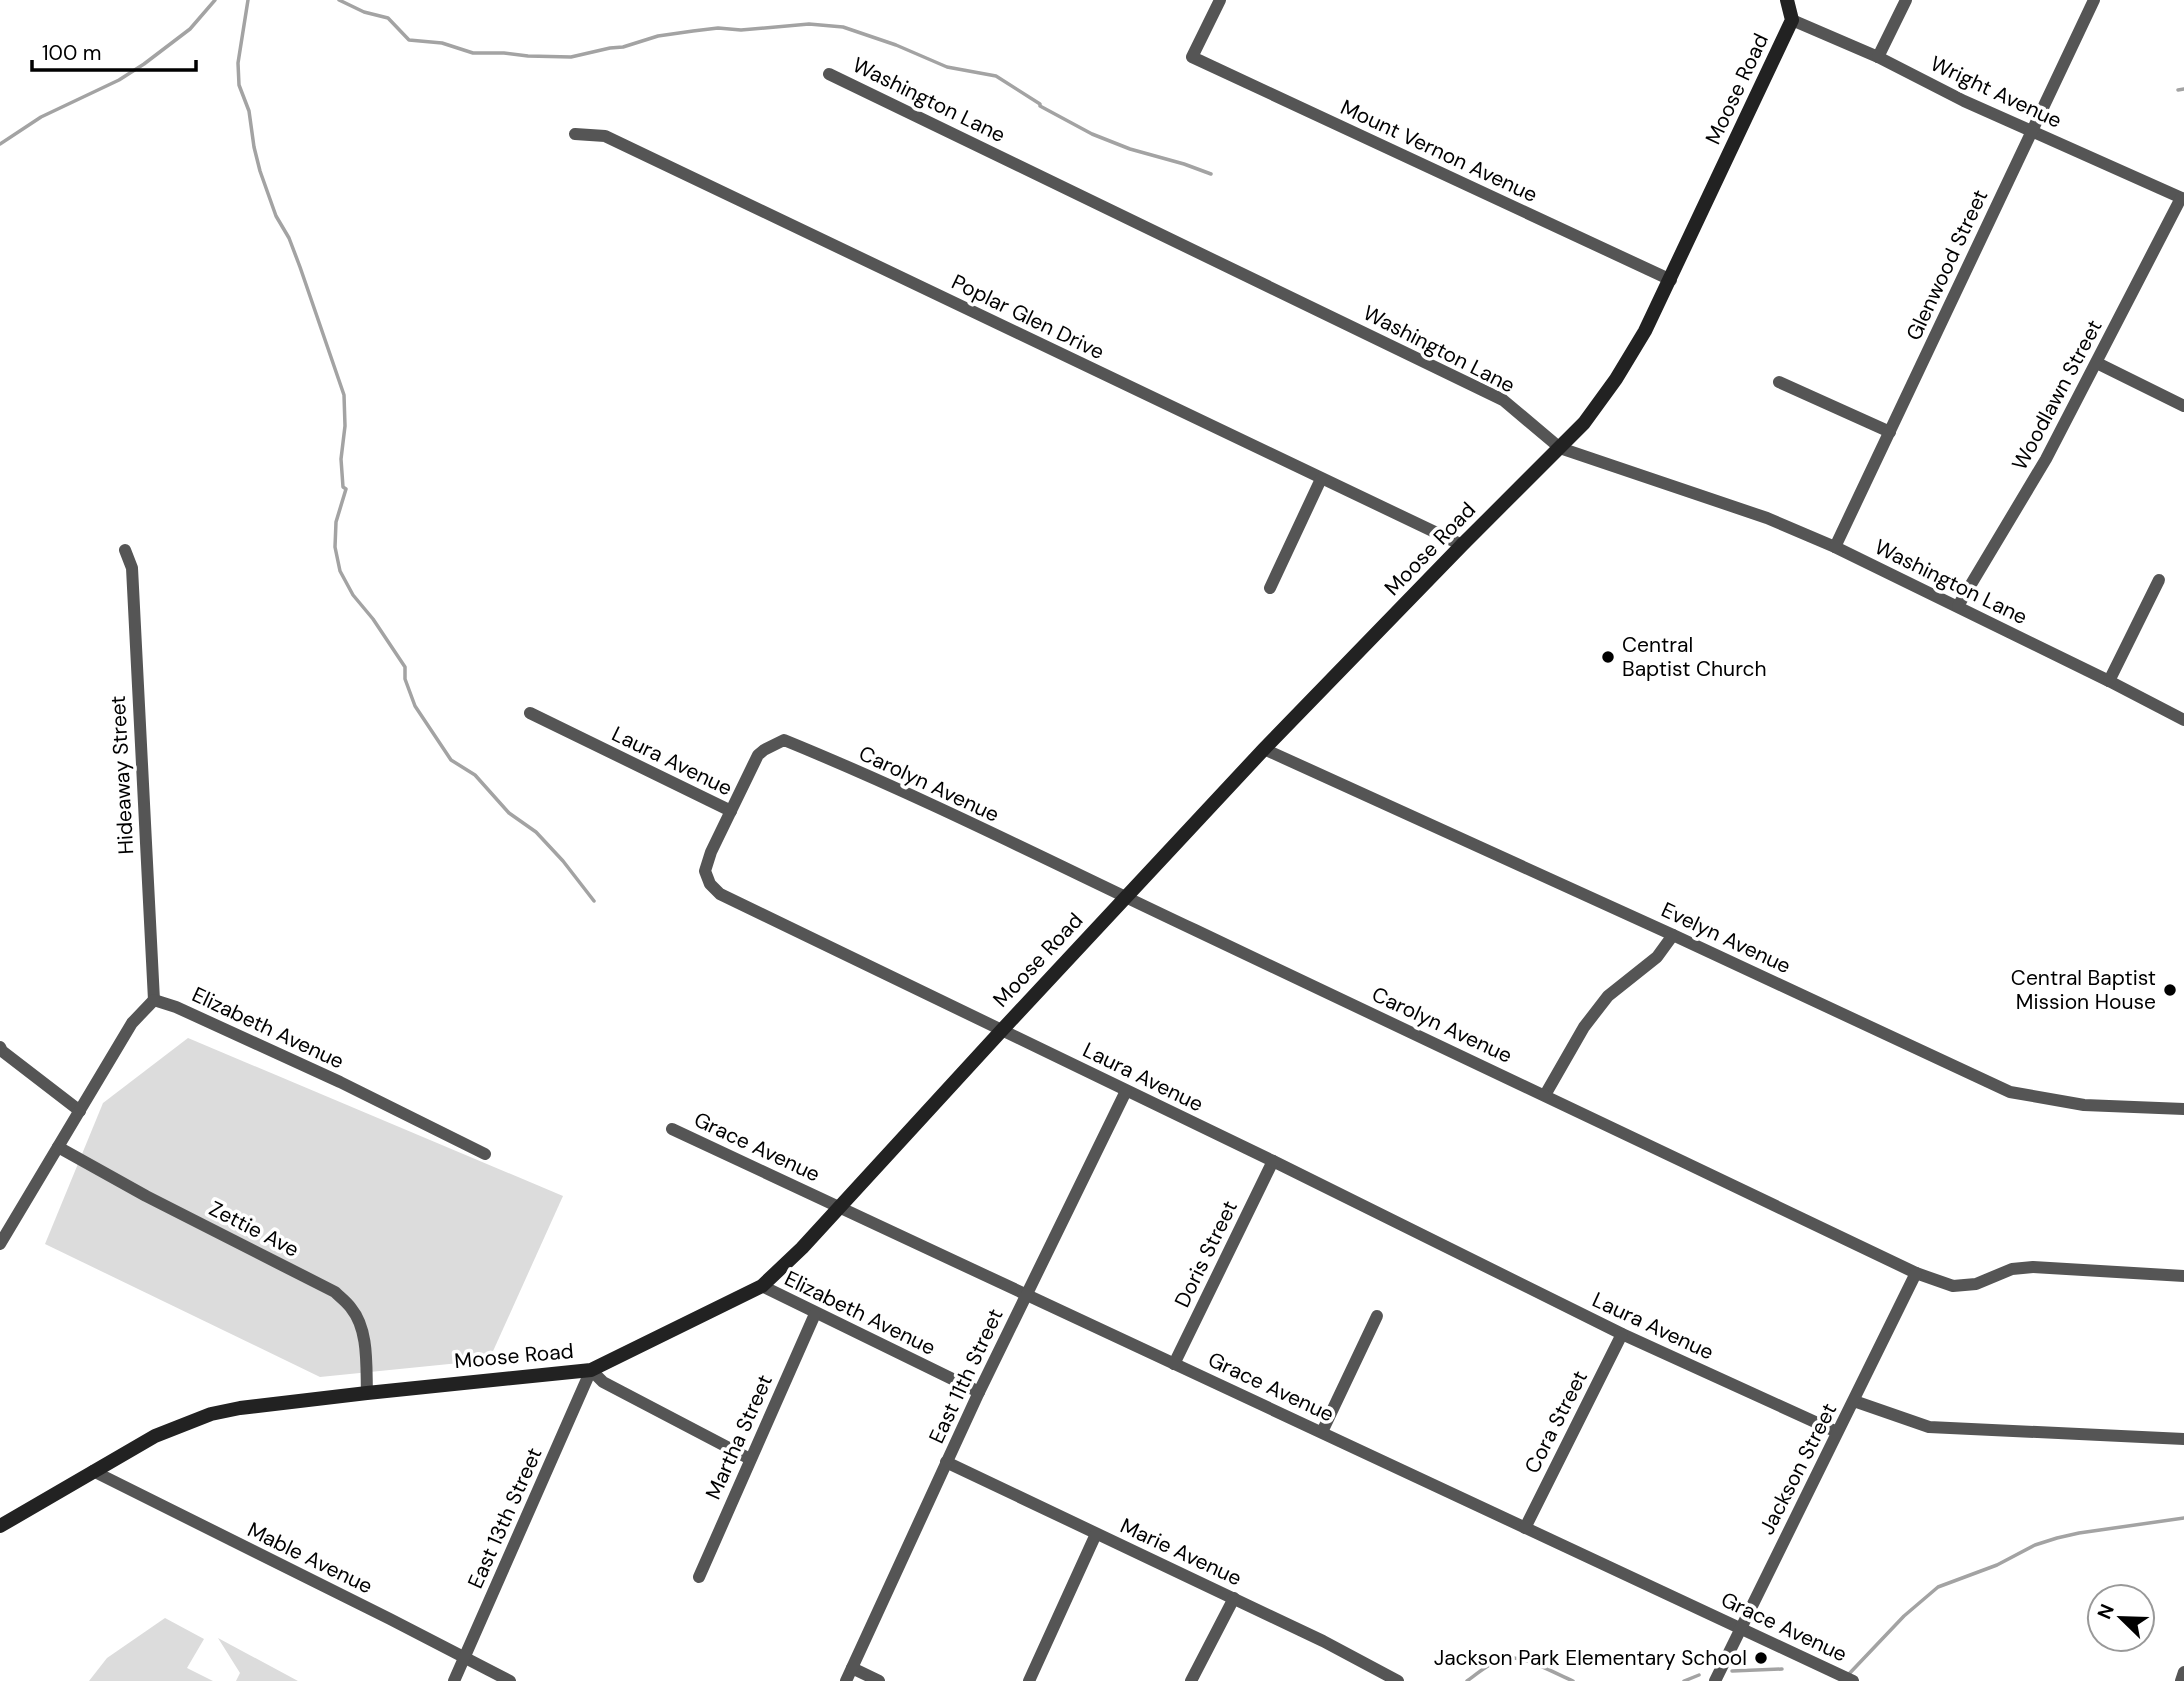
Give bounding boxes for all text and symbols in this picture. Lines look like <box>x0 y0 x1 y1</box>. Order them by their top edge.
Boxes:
scale bar <box>32 28 196 72</box>
street label: Moose Road <box>1699 29 1775 149</box>
text: 100 m <box>42 39 102 67</box>
street label: Wright Avenue <box>1926 49 2066 135</box>
street label: Washington Lane <box>848 51 1010 149</box>
street label: Mount Vernon Avenue <box>1336 93 1542 209</box>
street label: Glenwood Street <box>1900 185 1994 345</box>
street label: Poplar Glen Drive <box>947 268 1109 366</box>
street label: Washington Lane <box>1358 299 1520 399</box>
street label: Woodlawn Street <box>2006 315 2108 475</box>
street label: Moose Road <box>1378 496 1482 602</box>
street label: Washington Lane <box>1870 533 2032 631</box>
place label: Central Baptist Church <box>1622 631 1767 683</box>
marker: Central Baptist Church <box>1600 649 1616 665</box>
street label: Hideaway Street <box>104 695 140 855</box>
street label: Laura Avenue <box>607 720 737 802</box>
street label: Carolyn Avenue <box>854 739 1004 829</box>
street label: Evelyn Avenue <box>1657 896 1795 980</box>
street label: Moose Road <box>987 907 1089 1013</box>
place label: Central Baptist Mission House <box>2011 964 2156 1016</box>
street label: Carolyn Avenue <box>1367 980 1517 1070</box>
street label: Elizabeth Avenue <box>187 981 349 1075</box>
marker: Central Baptist Mission House <box>2162 982 2178 998</box>
street label: Laura Avenue <box>1078 1036 1208 1118</box>
street label: Grace Avenue <box>689 1106 825 1188</box>
street label: Zettie Ave <box>204 1194 304 1264</box>
street label: Doris Street <box>1168 1196 1244 1312</box>
street label: Elizabeth Avenue <box>780 1264 940 1362</box>
street label: Laura Avenue <box>1588 1286 1718 1366</box>
street label: East 11th Street <box>923 1304 1009 1448</box>
street label: Moose Road <box>453 1337 575 1375</box>
street label: Grace Avenue <box>1203 1346 1339 1428</box>
street label: Cora Street <box>1518 1366 1594 1478</box>
street label: Martha Street <box>699 1370 779 1504</box>
street label: Jackson Street <box>1753 1398 1843 1540</box>
street label: East 13th Street <box>461 1443 549 1593</box>
street label: Marie Avenue <box>1116 1512 1246 1592</box>
street label: Mable Avenue <box>243 1516 377 1600</box>
north arrow <box>2086 1583 2156 1653</box>
street label: Grace Avenue <box>1716 1586 1852 1668</box>
text: N <box>2092 1600 2120 1623</box>
place label: Jackson Park Elementary School <box>1434 1644 1747 1672</box>
marker: Jackson Park Elementary School <box>1753 1650 1769 1666</box>

